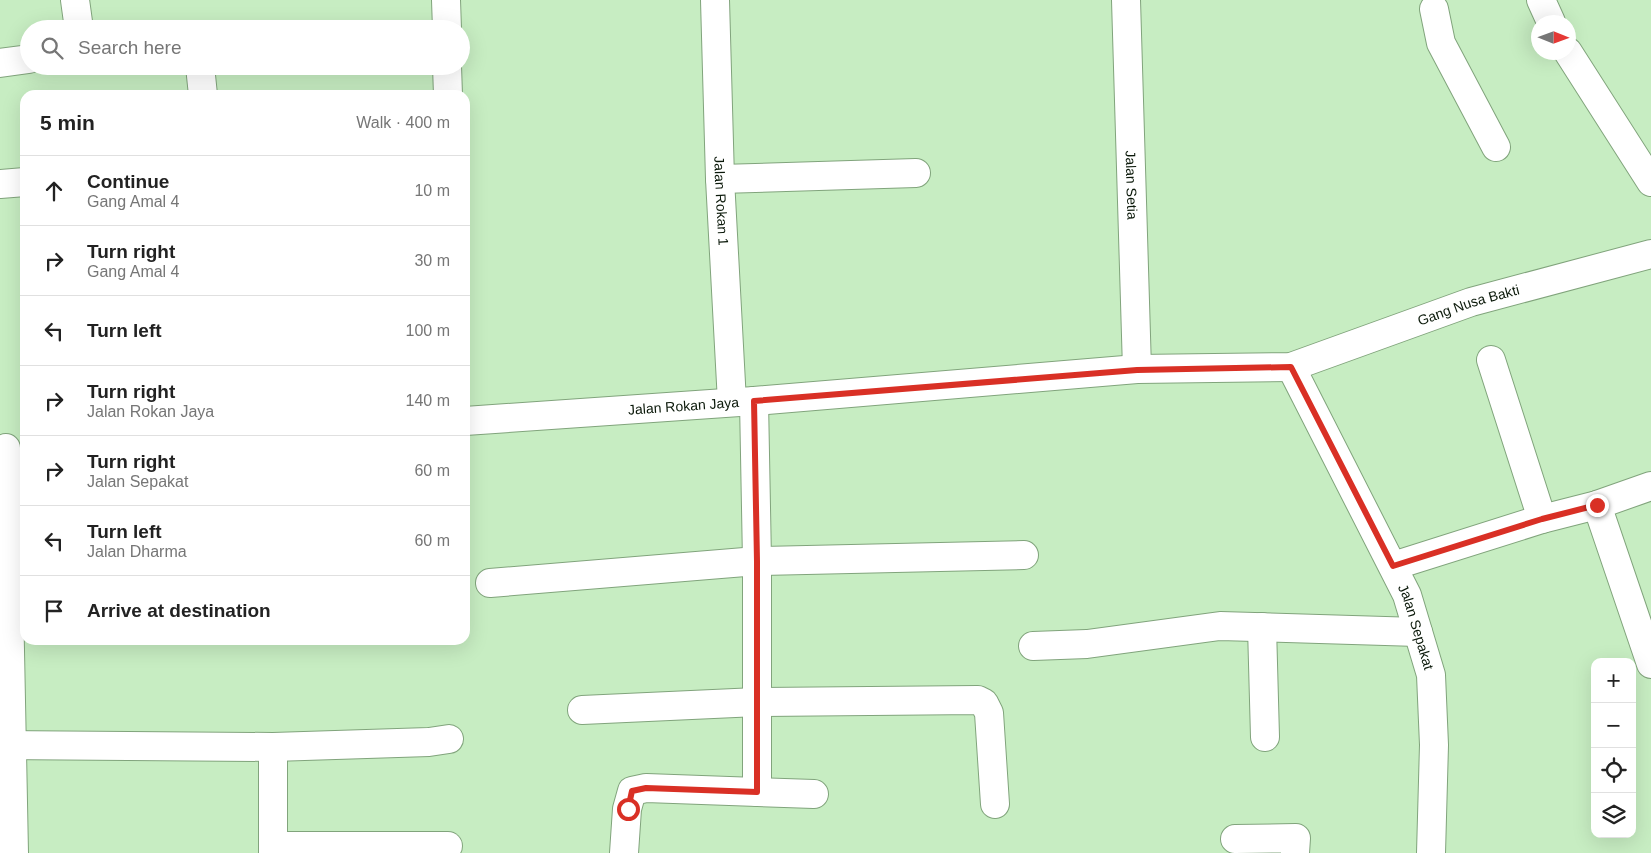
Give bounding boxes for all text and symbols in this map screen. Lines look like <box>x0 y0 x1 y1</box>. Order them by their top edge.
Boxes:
north arrow <box>1531 15 1576 60</box>
search box <box>20 20 470 75</box>
icon: search <box>38 34 66 62</box>
text: Search here <box>78 37 182 58</box>
text: 5 min <box>40 111 95 134</box>
text: Walk · 400 m <box>356 114 450 131</box>
street label: Jalan Setia <box>1122 150 1141 220</box>
street label: Jalan Rokan 1 <box>711 156 732 246</box>
text: Continue <box>87 171 169 192</box>
icon: ahead <box>40 177 68 205</box>
text: 10 m <box>414 182 450 199</box>
text: Gang Amal 4 <box>87 193 180 210</box>
text: Turn right <box>87 241 175 262</box>
icon: right <box>40 247 68 275</box>
text: 30 m <box>414 252 450 269</box>
text: Gang Amal 4 <box>87 263 180 280</box>
street label: Gang Nusa Bakti <box>1415 282 1521 329</box>
icon: left <box>40 317 68 345</box>
text: Turn left <box>87 320 162 341</box>
text: 100 m <box>406 322 450 339</box>
text: Turn right <box>87 381 175 402</box>
icon: right <box>40 387 68 415</box>
text: 140 m <box>406 392 450 409</box>
street label: Jalan Rokan Jaya <box>627 394 740 418</box>
text: Jalan Rokan Jaya <box>87 403 214 420</box>
text: Turn right <box>87 451 175 472</box>
icon: right <box>40 457 68 485</box>
text: 60 m <box>414 462 450 479</box>
text: Jalan Sepakat <box>87 473 188 490</box>
route end <box>1586 494 1609 517</box>
text: Turn left <box>87 521 162 542</box>
icon: left <box>40 527 68 555</box>
text: 60 m <box>414 532 450 549</box>
text: Jalan Dharma <box>87 543 187 560</box>
street label: Jalan Sepakat <box>1395 581 1437 672</box>
icon: arrive <box>40 597 68 625</box>
text: Arrive at destination <box>87 600 271 621</box>
map controls <box>1591 658 1636 838</box>
button: + <box>1591 658 1636 703</box>
button: − <box>1591 703 1636 748</box>
button: locate <box>1591 748 1636 793</box>
button: layers <box>1591 793 1636 838</box>
route start <box>617 798 640 821</box>

